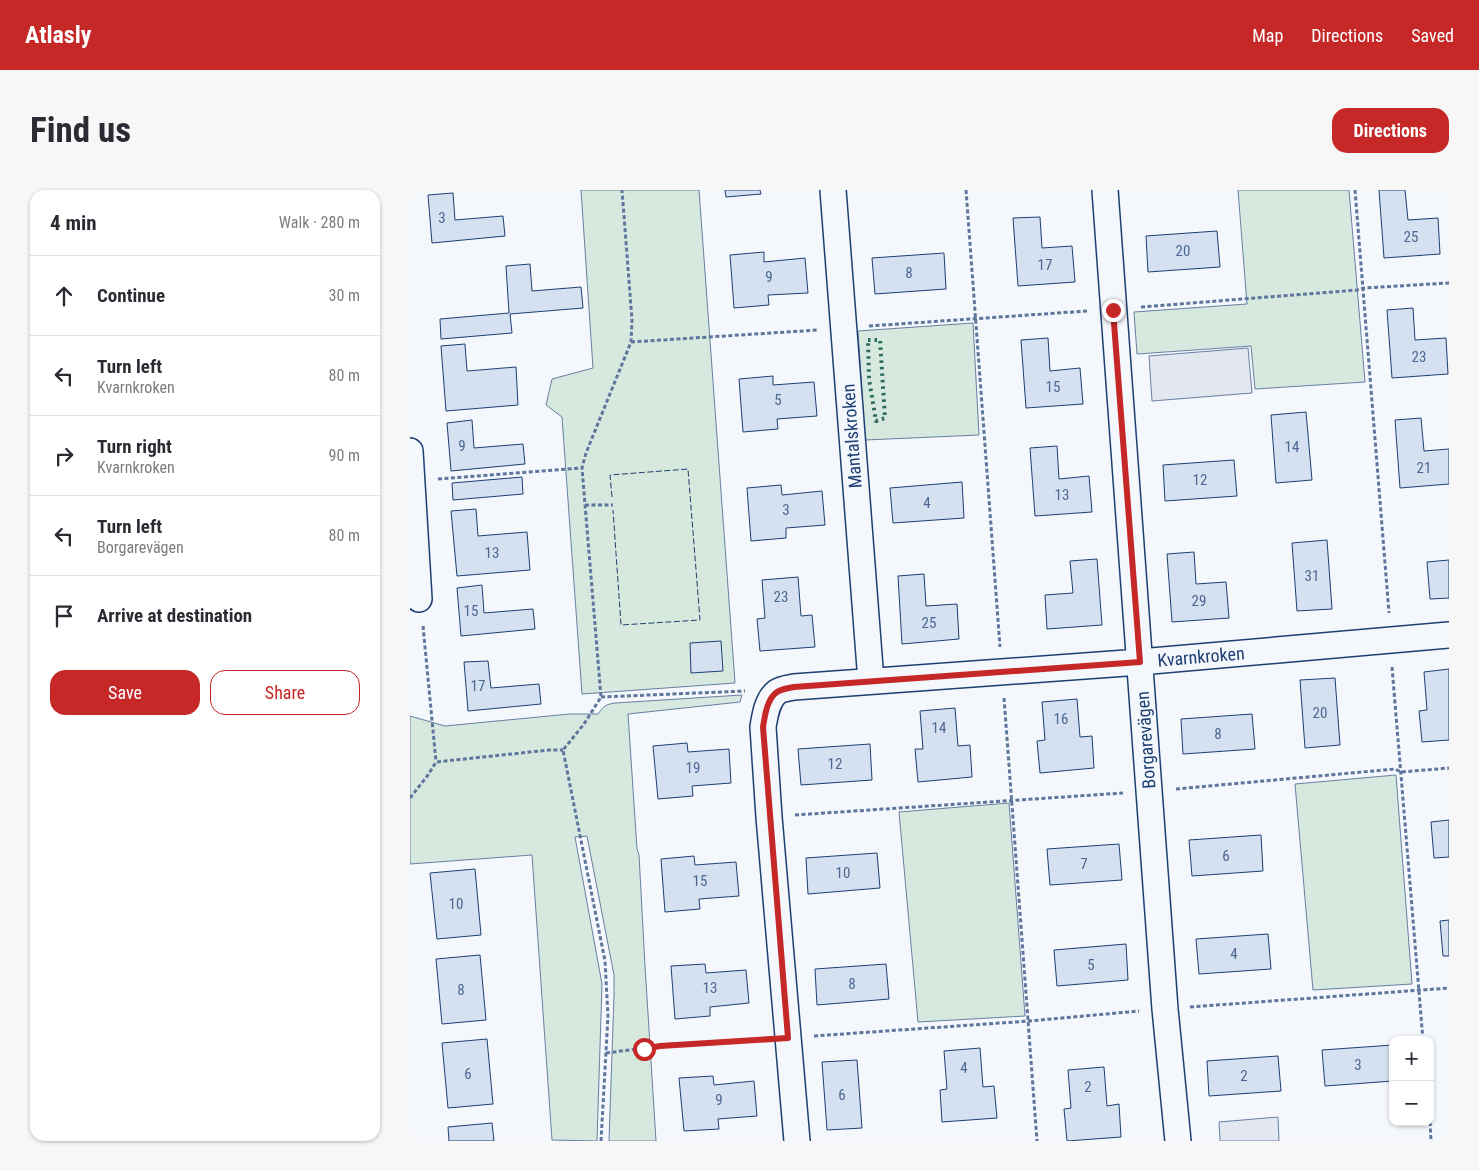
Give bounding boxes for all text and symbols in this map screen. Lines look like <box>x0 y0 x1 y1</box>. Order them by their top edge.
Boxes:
text: Atlasly <box>25 21 91 49</box>
text: Map <box>1252 25 1283 46</box>
text: Directions <box>1311 25 1383 46</box>
text: Saved <box>1411 25 1454 46</box>
button: Directions <box>1332 108 1449 153</box>
text: Find us <box>30 110 131 151</box>
house number: 3 <box>438 209 446 227</box>
text: 4 min <box>50 211 97 235</box>
text: Walk · 280 m <box>279 213 360 232</box>
house number: 25 <box>1404 228 1418 246</box>
house number: 20 <box>1176 242 1190 260</box>
house number: 17 <box>1038 256 1052 274</box>
house number: 8 <box>905 264 913 282</box>
house number: 9 <box>765 268 773 286</box>
icon: ahead <box>50 282 78 310</box>
text: Continue <box>97 284 165 307</box>
text: 30 m <box>328 286 360 305</box>
route end <box>1102 299 1125 322</box>
house number: 23 <box>1412 348 1426 366</box>
text: Turn left <box>97 355 162 378</box>
icon: left <box>50 362 78 390</box>
text: 80 m <box>328 366 360 385</box>
text: Kvarnkroken <box>97 378 175 397</box>
house number: 15 <box>1046 378 1060 396</box>
street label: Mantalskroken <box>837 383 866 489</box>
house number: 5 <box>774 391 782 409</box>
text: Turn right <box>97 435 172 458</box>
house number: 9 <box>458 437 466 455</box>
house number: 14 <box>1285 438 1299 456</box>
icon: right <box>50 442 78 470</box>
text: 90 m <box>328 446 360 465</box>
text: Kvarnkroken <box>97 458 175 477</box>
house number: 21 <box>1417 459 1431 477</box>
house number: 12 <box>1193 471 1207 489</box>
house number: 13 <box>1055 486 1069 504</box>
house number: 4 <box>923 494 931 512</box>
house number: 3 <box>782 501 790 519</box>
text: Turn left <box>97 515 162 538</box>
icon: left <box>50 522 78 550</box>
text: 80 m <box>328 526 360 545</box>
text: Borgarevägen <box>97 538 184 557</box>
house number: 13 <box>485 544 499 562</box>
house number: 31 <box>1305 567 1319 585</box>
house number: 23 <box>774 588 788 606</box>
house number: 29 <box>1192 592 1206 610</box>
icon: arrive <box>50 602 78 630</box>
house number: 15 <box>464 602 478 620</box>
text: Arrive at destination <box>97 604 252 627</box>
house number: 25 <box>922 614 936 632</box>
street label: Kvarnkroken <box>1156 642 1245 671</box>
button: Save <box>50 670 200 715</box>
button: Share <box>210 670 360 715</box>
house number: 17 <box>471 677 485 695</box>
street label: Borgarevägen <box>1132 691 1159 789</box>
house number: 20 <box>1313 704 1327 722</box>
house number: 16 <box>1054 710 1068 728</box>
house number: 14 <box>932 719 946 737</box>
house number: 8 <box>1214 725 1222 743</box>
house number: 12 <box>828 755 842 773</box>
house number: 19 <box>686 759 700 777</box>
house number: 6 <box>1222 847 1230 865</box>
house number: 7 <box>1080 855 1088 873</box>
house number: 10 <box>836 864 850 882</box>
house number: 15 <box>693 872 707 890</box>
house number: 10 <box>449 895 463 913</box>
house number: 4 <box>1230 945 1238 963</box>
house number: 5 <box>1087 956 1095 974</box>
house number: 8 <box>848 975 856 993</box>
house number: 13 <box>703 979 717 997</box>
house number: 8 <box>457 981 465 999</box>
map controls <box>1389 1036 1434 1126</box>
button: + <box>1389 1036 1434 1081</box>
route start <box>633 1038 656 1061</box>
house number: 3 <box>1354 1056 1362 1074</box>
house number: 4 <box>960 1059 968 1077</box>
house number: 6 <box>464 1065 472 1083</box>
house number: 2 <box>1240 1067 1248 1085</box>
house number: 2 <box>1084 1078 1092 1096</box>
button: − <box>1389 1081 1434 1126</box>
house number: 6 <box>838 1086 846 1104</box>
house number: 9 <box>715 1091 723 1109</box>

